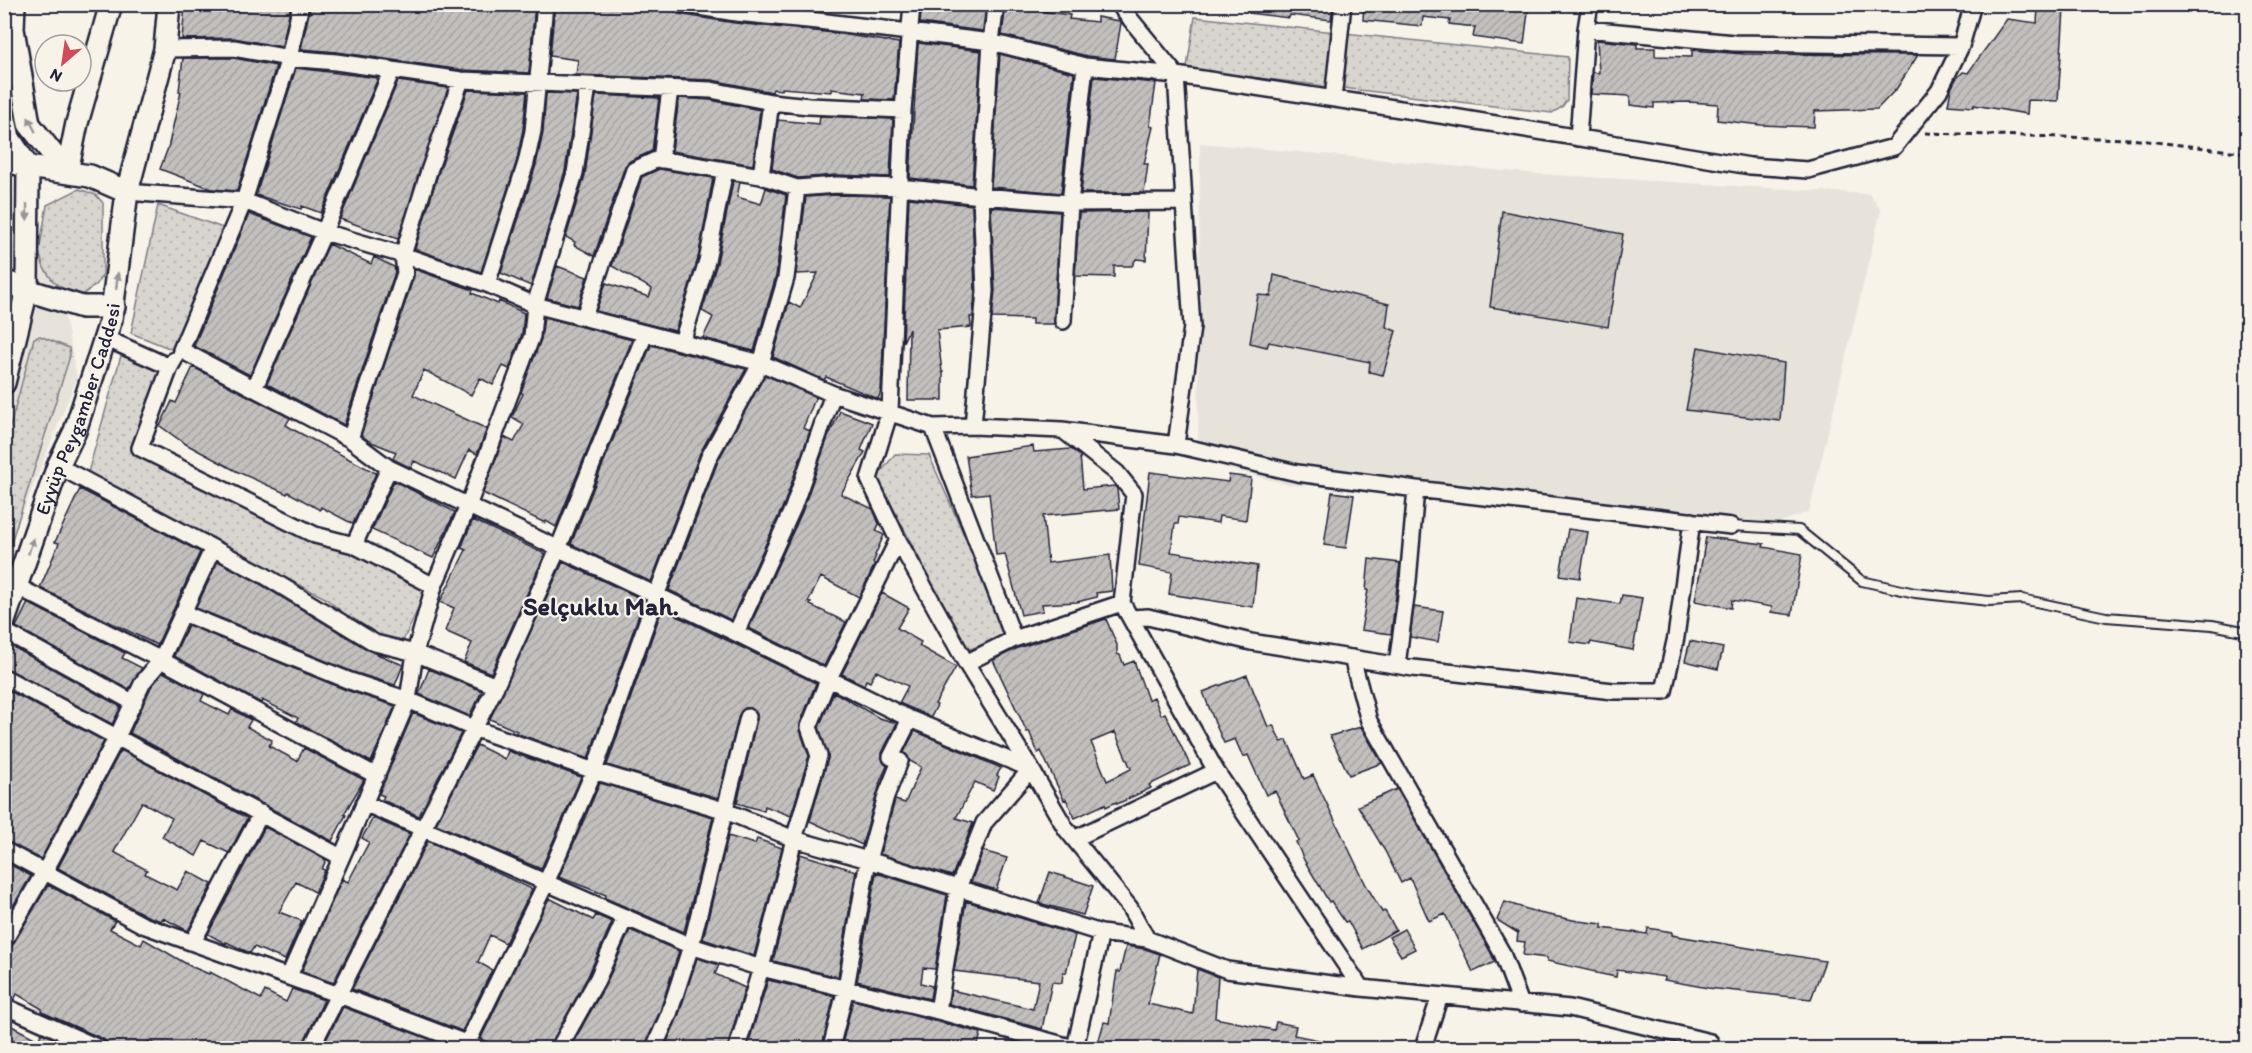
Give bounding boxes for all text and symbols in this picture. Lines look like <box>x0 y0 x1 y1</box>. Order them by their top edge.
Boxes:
north arrow <box>33 33 93 93</box>
text: N <box>47 65 65 87</box>
one-way arrow <box>28 116 38 134</box>
one-way arrow <box>22 202 32 221</box>
one-way arrow <box>112 272 121 291</box>
street label: Eyyüp Peygamber Caddesi <box>30 302 125 518</box>
one-way arrow <box>27 537 37 555</box>
district label: Selçuklu Mah. <box>523 590 679 622</box>

